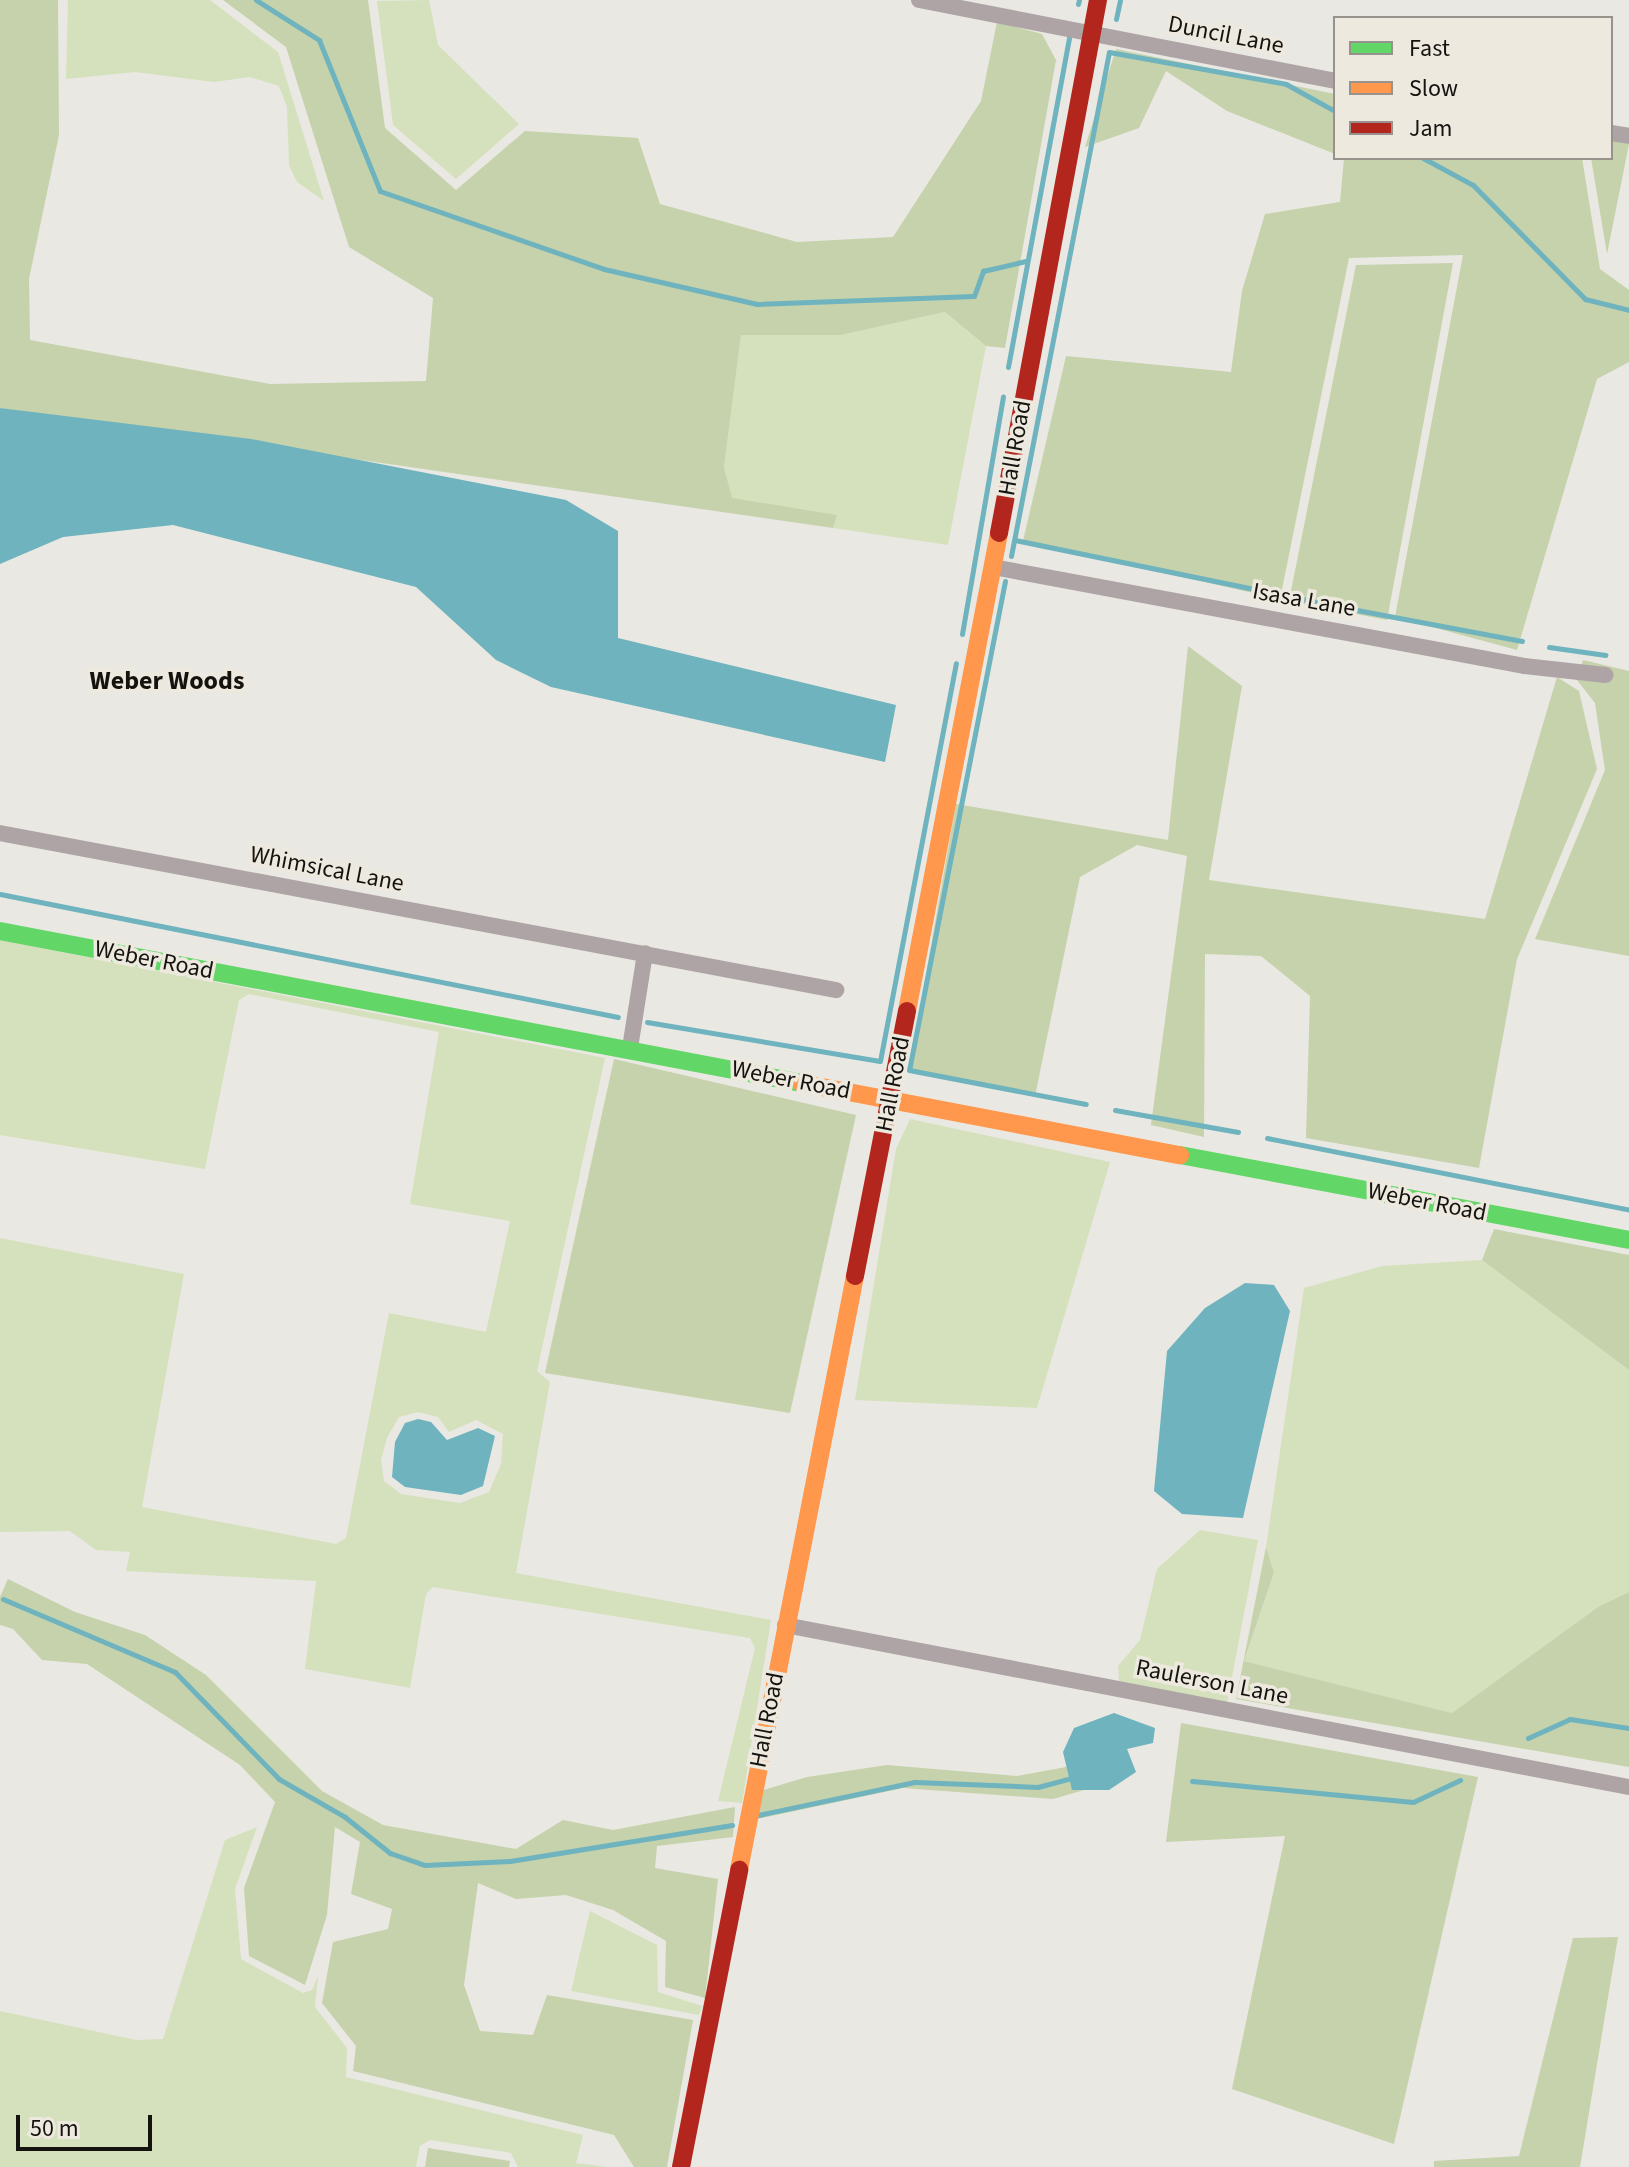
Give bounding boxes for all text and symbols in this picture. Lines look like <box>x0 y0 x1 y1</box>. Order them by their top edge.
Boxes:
street label: Duncil Lane <box>1166 10 1286 60</box>
legend <box>1333 16 1613 160</box>
text: Fast <box>1409 31 1450 66</box>
text: Slow <box>1409 71 1458 106</box>
text: Jam <box>1409 111 1453 146</box>
street label: Hall Road <box>992 398 1038 498</box>
street label: Isasa Lane <box>1250 577 1358 623</box>
district label: Weber Woods <box>90 665 244 697</box>
street label: Whimsical Lane <box>248 840 406 898</box>
street label: Weber Road <box>92 934 216 986</box>
street label: Hall Road <box>870 1034 916 1134</box>
street label: Weber Road <box>729 1054 853 1106</box>
street label: Weber Road <box>1365 1176 1489 1228</box>
street label: Raulerson Lane <box>1133 1653 1291 1711</box>
street label: Hall Road <box>744 1670 790 1770</box>
scale bar <box>20 2099 156 2149</box>
text: 50 m <box>30 2111 79 2146</box>

